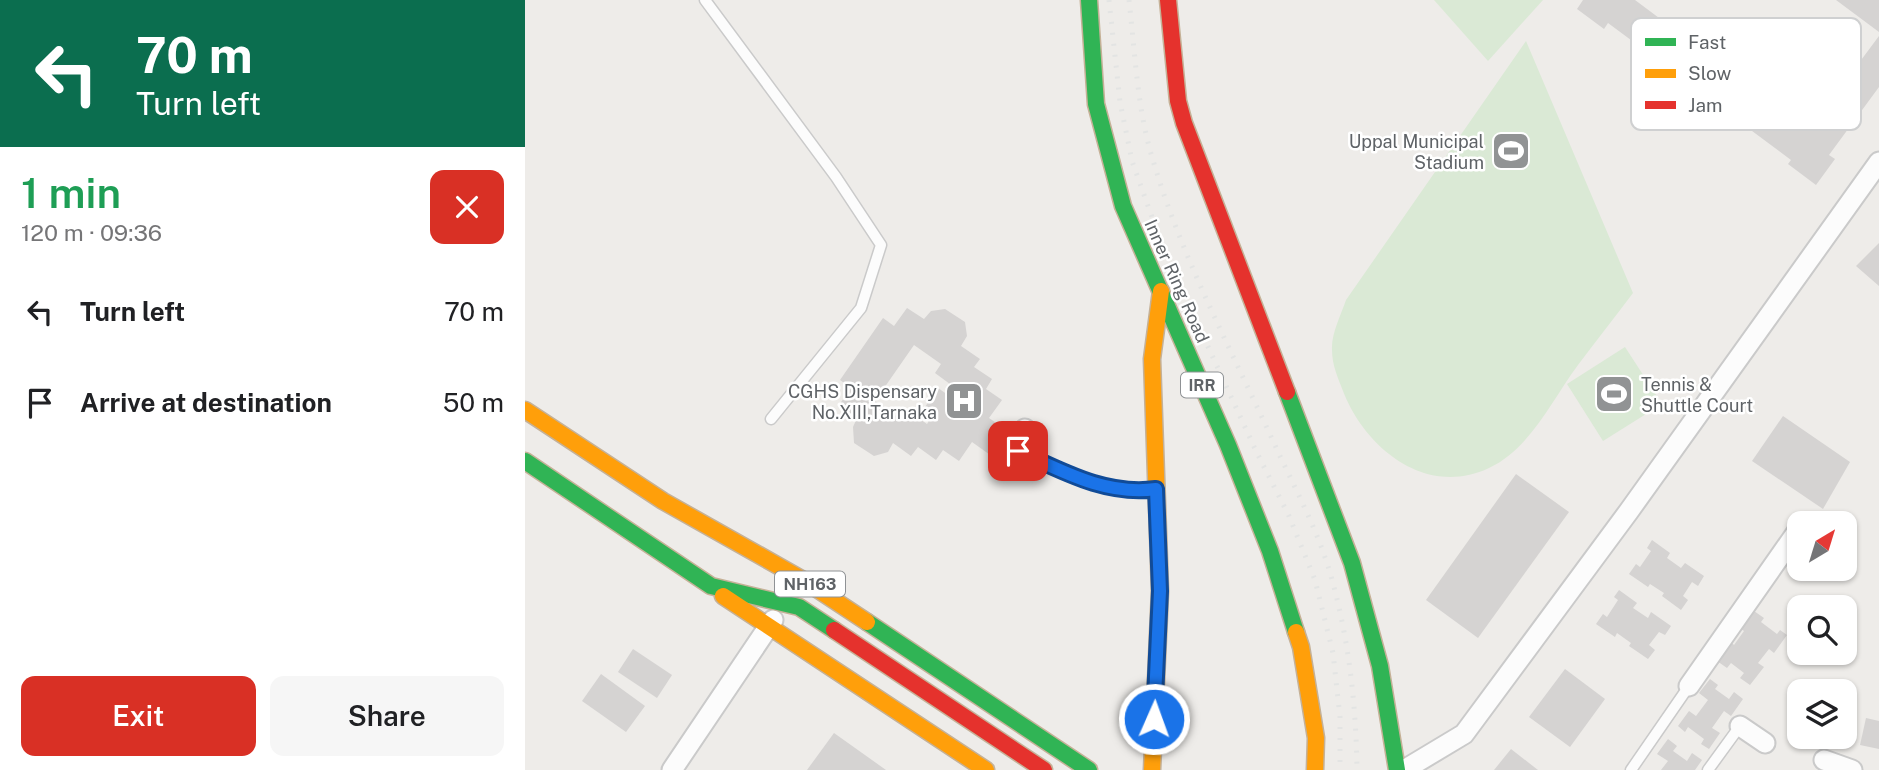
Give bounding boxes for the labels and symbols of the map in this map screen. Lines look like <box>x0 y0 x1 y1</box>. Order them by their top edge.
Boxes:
legend <box>1631 18 1861 130</box>
text: Fast <box>1688 31 1726 53</box>
text: Slow <box>1688 62 1732 84</box>
text: Jam <box>1688 94 1722 116</box>
sports icon: Uppal Municipal Stadium <box>1490 130 1532 172</box>
place label: Uppal Municipal Stadium <box>1349 131 1484 173</box>
street label: Inner Ring Road <box>1140 216 1214 346</box>
road number: IRR <box>1181 372 1223 398</box>
sports icon: Tennis & Shuttle Court <box>1593 373 1635 415</box>
place label: Tennis & Shuttle Court <box>1641 374 1753 416</box>
hospital icon: CGHS Dispensary No.XIII,Tarnaka <box>943 380 985 422</box>
place label: CGHS Dispensary No.XIII,Tarnaka <box>788 381 937 423</box>
pin <box>988 421 1048 481</box>
north arrow <box>1787 511 1857 581</box>
road number: NH163 <box>775 572 845 596</box>
position arrow <box>1117 682 1191 756</box>

